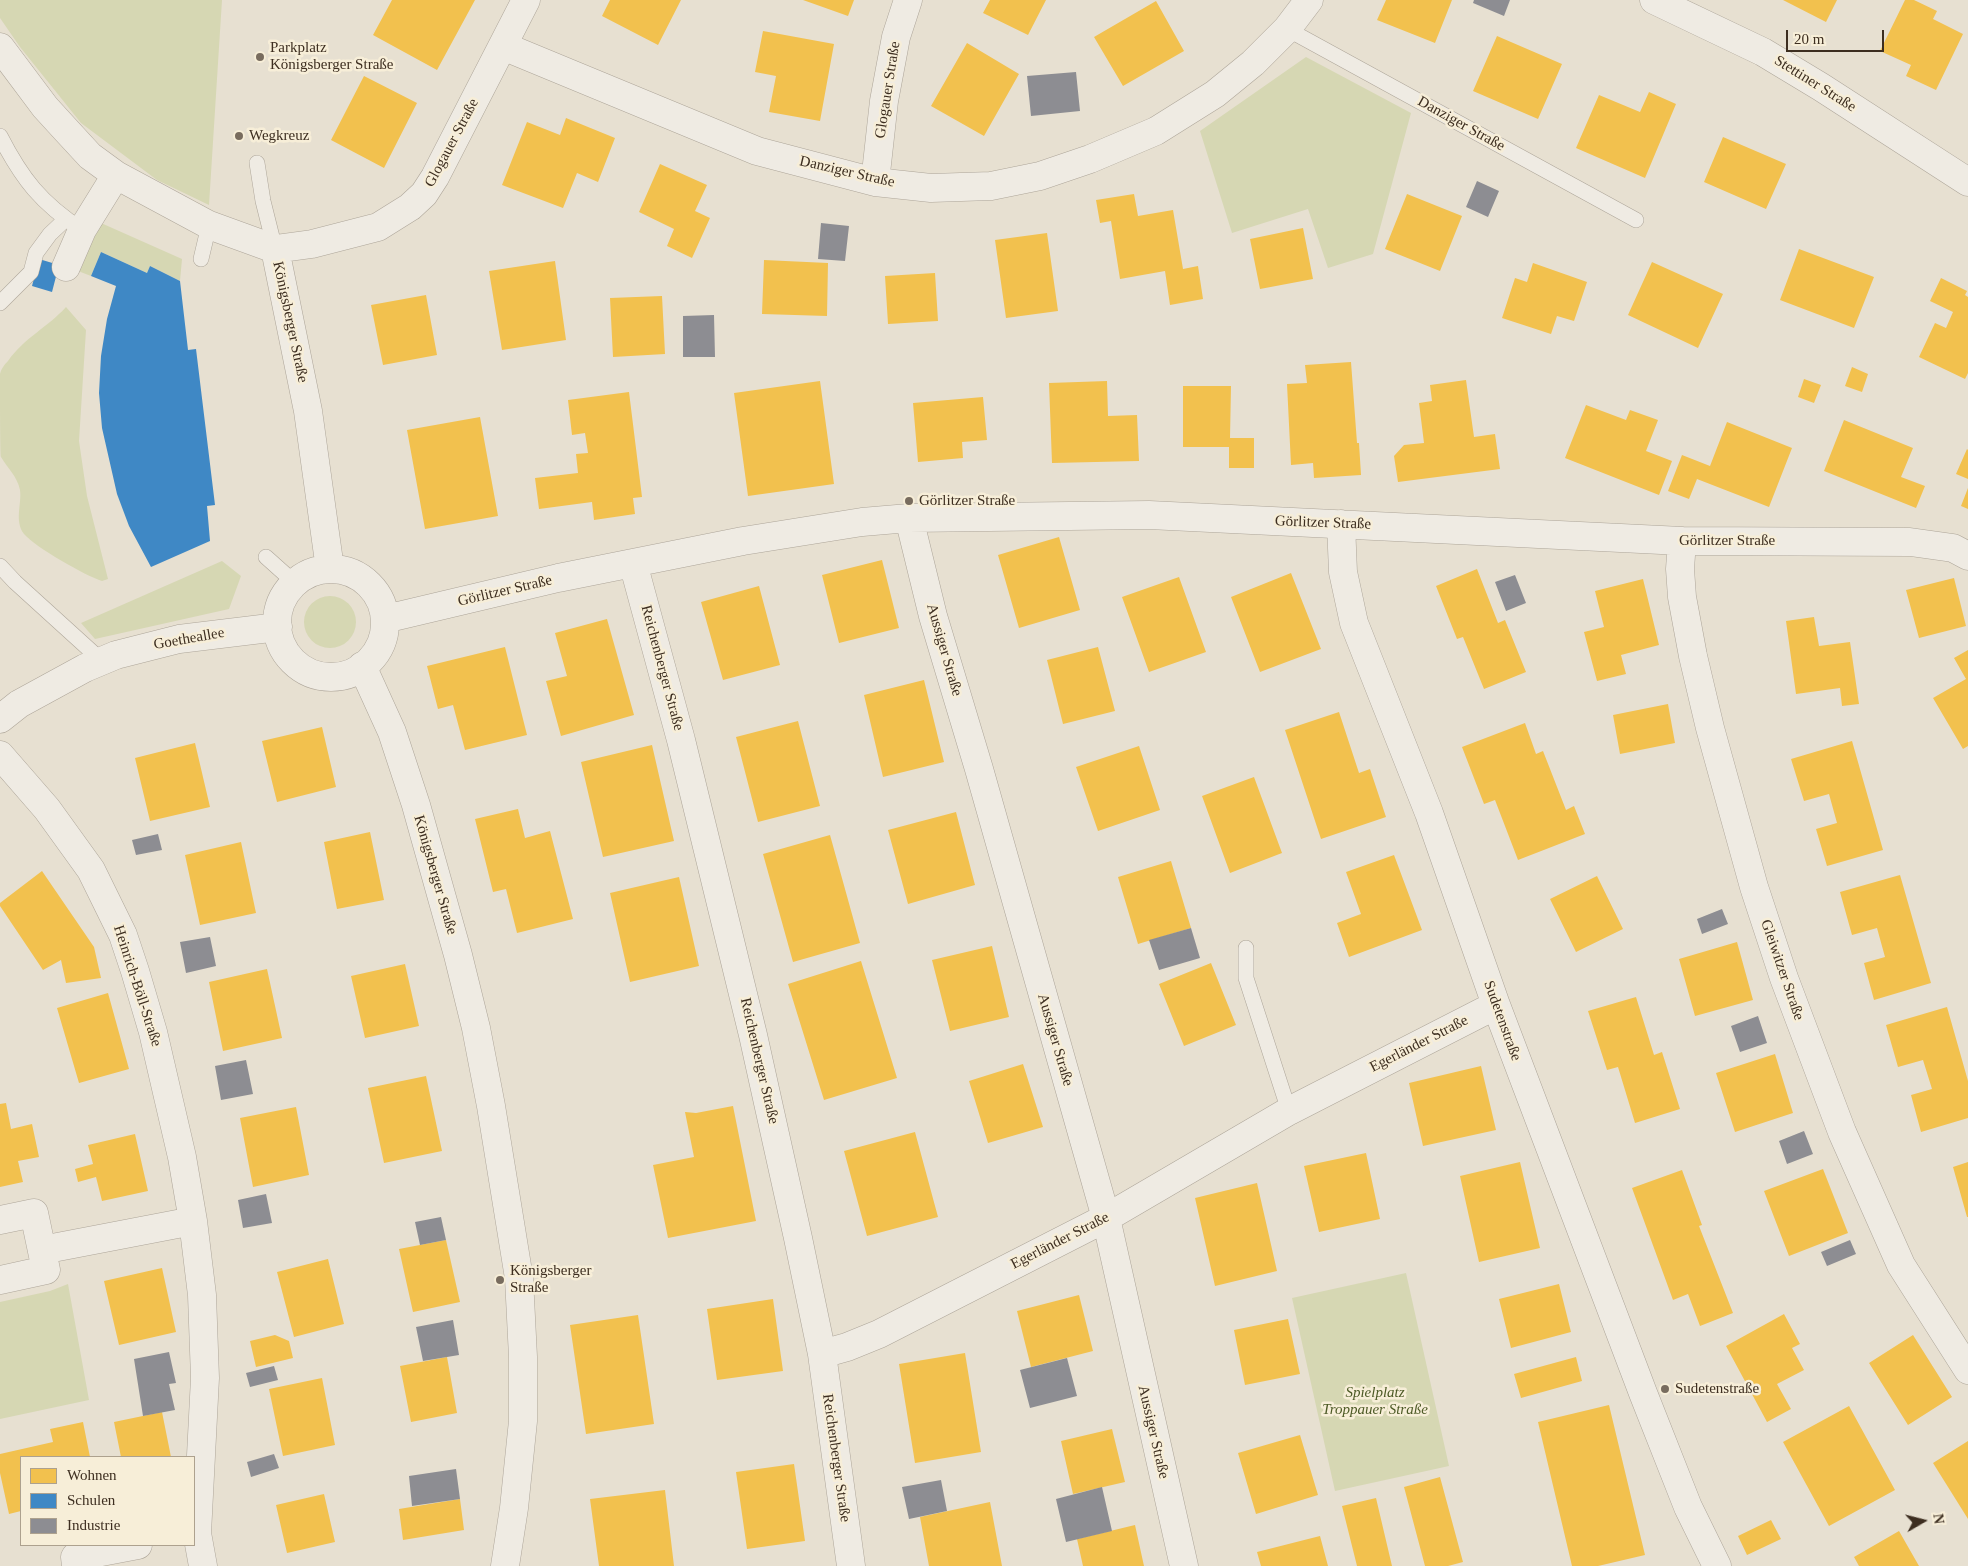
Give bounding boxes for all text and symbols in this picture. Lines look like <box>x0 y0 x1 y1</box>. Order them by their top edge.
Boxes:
scale bar <box>1788 20 1886 52</box>
text: 20 m <box>1794 31 1824 47</box>
place label: Parkplatz Königsberger Straße <box>270 39 393 74</box>
street label: Glogauer Straße <box>871 40 905 140</box>
marker: Parkplatz Königsberger Straße <box>254 51 266 63</box>
street label: Stettiner Straße <box>1771 52 1859 116</box>
street label: Danziger Straße <box>1414 93 1508 155</box>
street label: Glogauer Straße <box>421 96 483 190</box>
place label: Wegkreuz <box>249 127 309 145</box>
marker: Wegkreuz <box>233 130 245 142</box>
street label: Danziger Straße <box>798 152 896 192</box>
street label: Königsberger Straße <box>268 260 312 384</box>
place label: Görlitzer Straße <box>919 492 1015 510</box>
marker: Görlitzer Straße <box>903 495 915 507</box>
street label: Görlitzer Straße <box>1275 512 1371 534</box>
street label: Görlitzer Straße <box>1679 532 1775 550</box>
street label: Görlitzer Straße <box>456 571 554 611</box>
street label: Aussiger Straße <box>922 602 966 698</box>
street label: Reichenberger Straße <box>637 603 687 733</box>
street label: Goetheallee <box>152 624 226 654</box>
street label: Königsberger Straße <box>409 813 461 937</box>
street label: Gleiwitzer Straße <box>1756 917 1808 1023</box>
street label: Heinrich-Böll-Straße <box>109 923 165 1049</box>
street label: Sudetenstraße <box>1479 978 1525 1064</box>
street label: Aussiger Straße <box>1033 992 1077 1088</box>
street label: Reichenberger Straße <box>736 996 782 1126</box>
street label: Egerländer Straße <box>1367 1011 1471 1077</box>
street label: Egerländer Straße <box>1008 1208 1112 1274</box>
place label: Königsberger Straße <box>510 1262 591 1297</box>
marker: Königsberger Straße <box>494 1274 506 1286</box>
place label: Sudetenstraße <box>1675 1380 1759 1398</box>
street label: Aussiger Straße <box>1134 1383 1172 1481</box>
marker: Sudetenstraße <box>1659 1383 1671 1395</box>
park label: Spielplatz Troppauer Straße <box>1322 1384 1428 1419</box>
street label: Reichenberger Straße <box>818 1393 854 1523</box>
legend <box>20 1456 195 1546</box>
text: Wohnen <box>67 1467 117 1483</box>
text: Schulen <box>67 1492 115 1508</box>
north arrow <box>1898 1496 1948 1546</box>
text: N <box>1930 1513 1946 1525</box>
text: Industrie <box>67 1517 120 1533</box>

